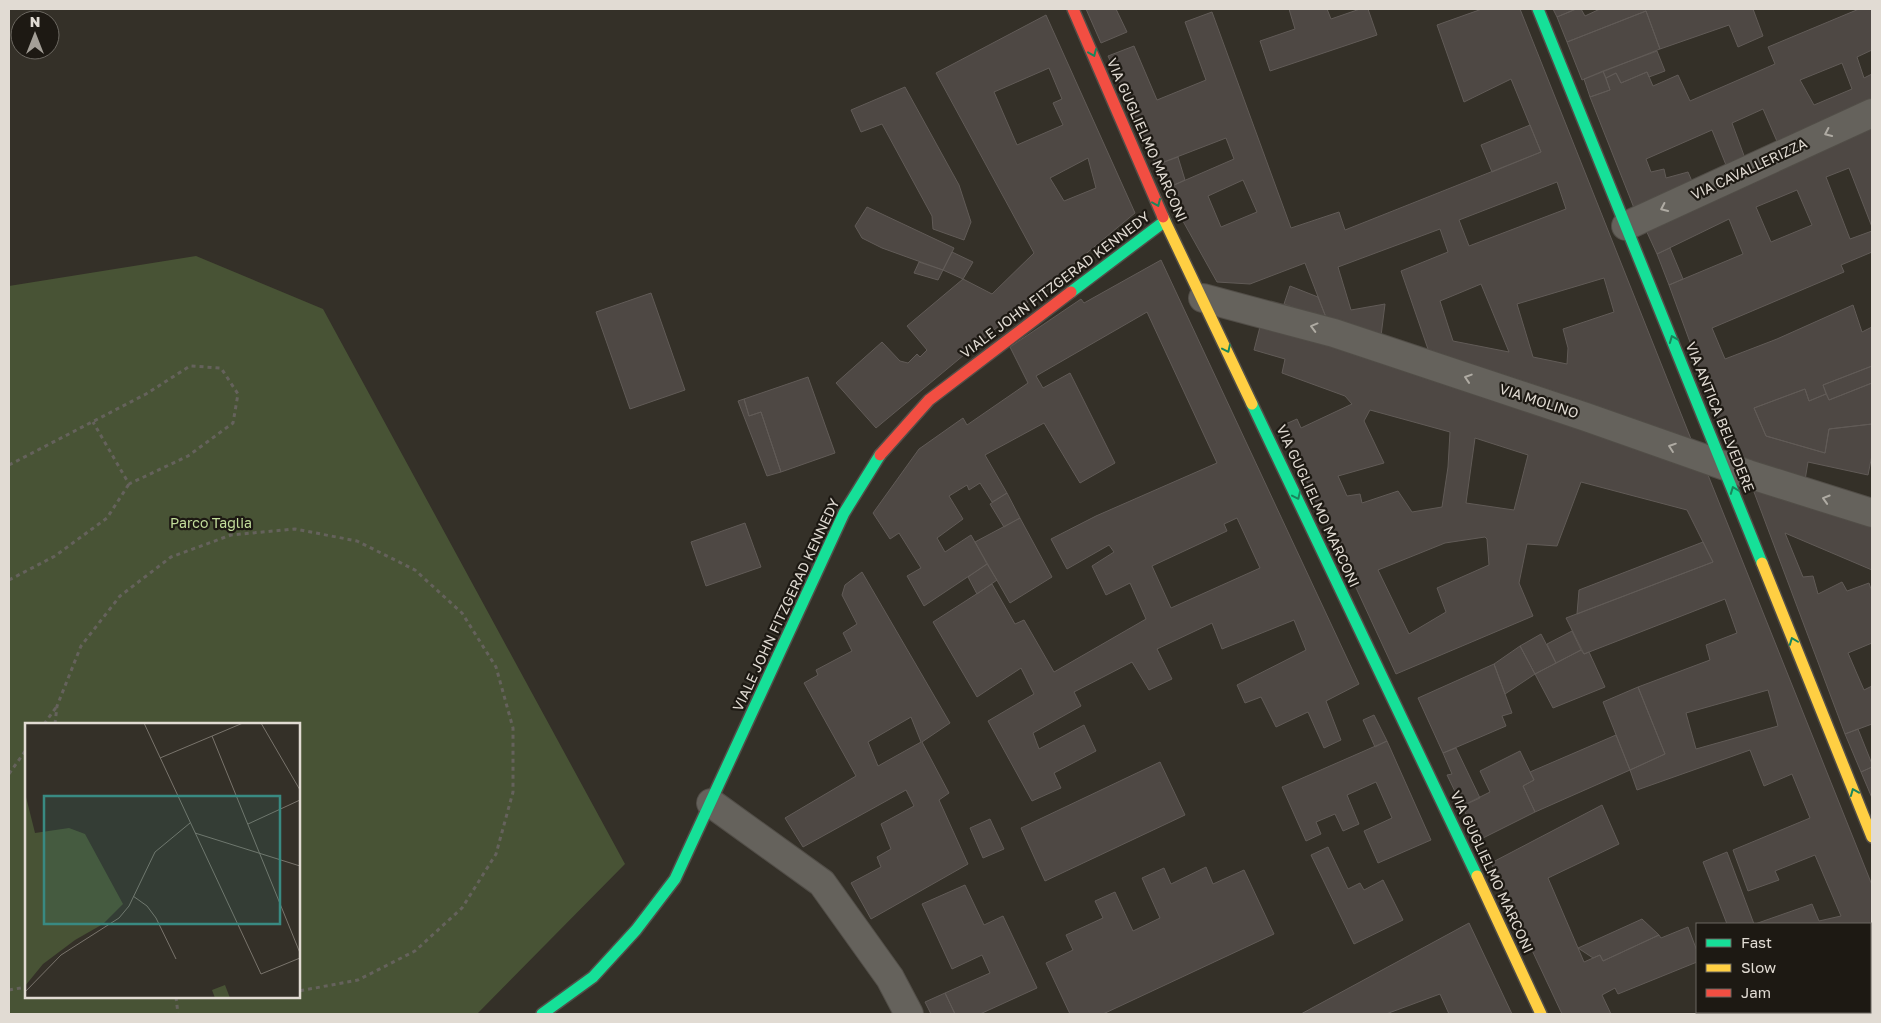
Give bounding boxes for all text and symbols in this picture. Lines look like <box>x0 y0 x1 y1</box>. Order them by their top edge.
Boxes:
north arrow <box>10 10 60 60</box>
text: N <box>30 13 40 30</box>
one-way arrow <box>1087 49 1097 57</box>
street label: VIA GUGLIELMO MARCONI <box>1104 55 1191 224</box>
one-way arrow <box>1824 127 1833 138</box>
street label: VIA CAVALLERIZZA <box>1688 134 1810 203</box>
one-way arrow <box>1151 198 1162 207</box>
one-way arrow <box>1660 202 1669 213</box>
street label: VIALE JOHN FITZGERAD KENNEDY <box>957 208 1153 361</box>
one-way arrow <box>1310 323 1318 333</box>
one-way arrow <box>1668 335 1679 344</box>
street label: VIA ANTICA BELVEDERE <box>1682 339 1758 494</box>
one-way arrow <box>1221 344 1232 353</box>
one-way arrow <box>1465 373 1473 383</box>
street label: VIA MOLINO <box>1497 380 1581 421</box>
street label: VIA GUGLIELMO MARCONI <box>1273 422 1364 590</box>
one-way arrow <box>1668 443 1676 453</box>
one-way arrow <box>1729 486 1740 495</box>
one-way arrow <box>1291 491 1301 500</box>
one-way arrow <box>1822 494 1830 504</box>
street label: VIALE JOHN FITZGERAD KENNEDY <box>729 496 842 714</box>
park label: Parco Taglia <box>170 514 252 531</box>
one-way arrow <box>1789 637 1799 646</box>
inset map <box>25 723 300 998</box>
street label: VIA GUGLIELMO MARCONI <box>1447 788 1538 956</box>
one-way arrow <box>1849 788 1860 797</box>
legend <box>1696 923 1871 1013</box>
text: Fast <box>1741 933 1772 951</box>
text: Slow <box>1741 958 1776 976</box>
text: Jam <box>1741 983 1771 1001</box>

